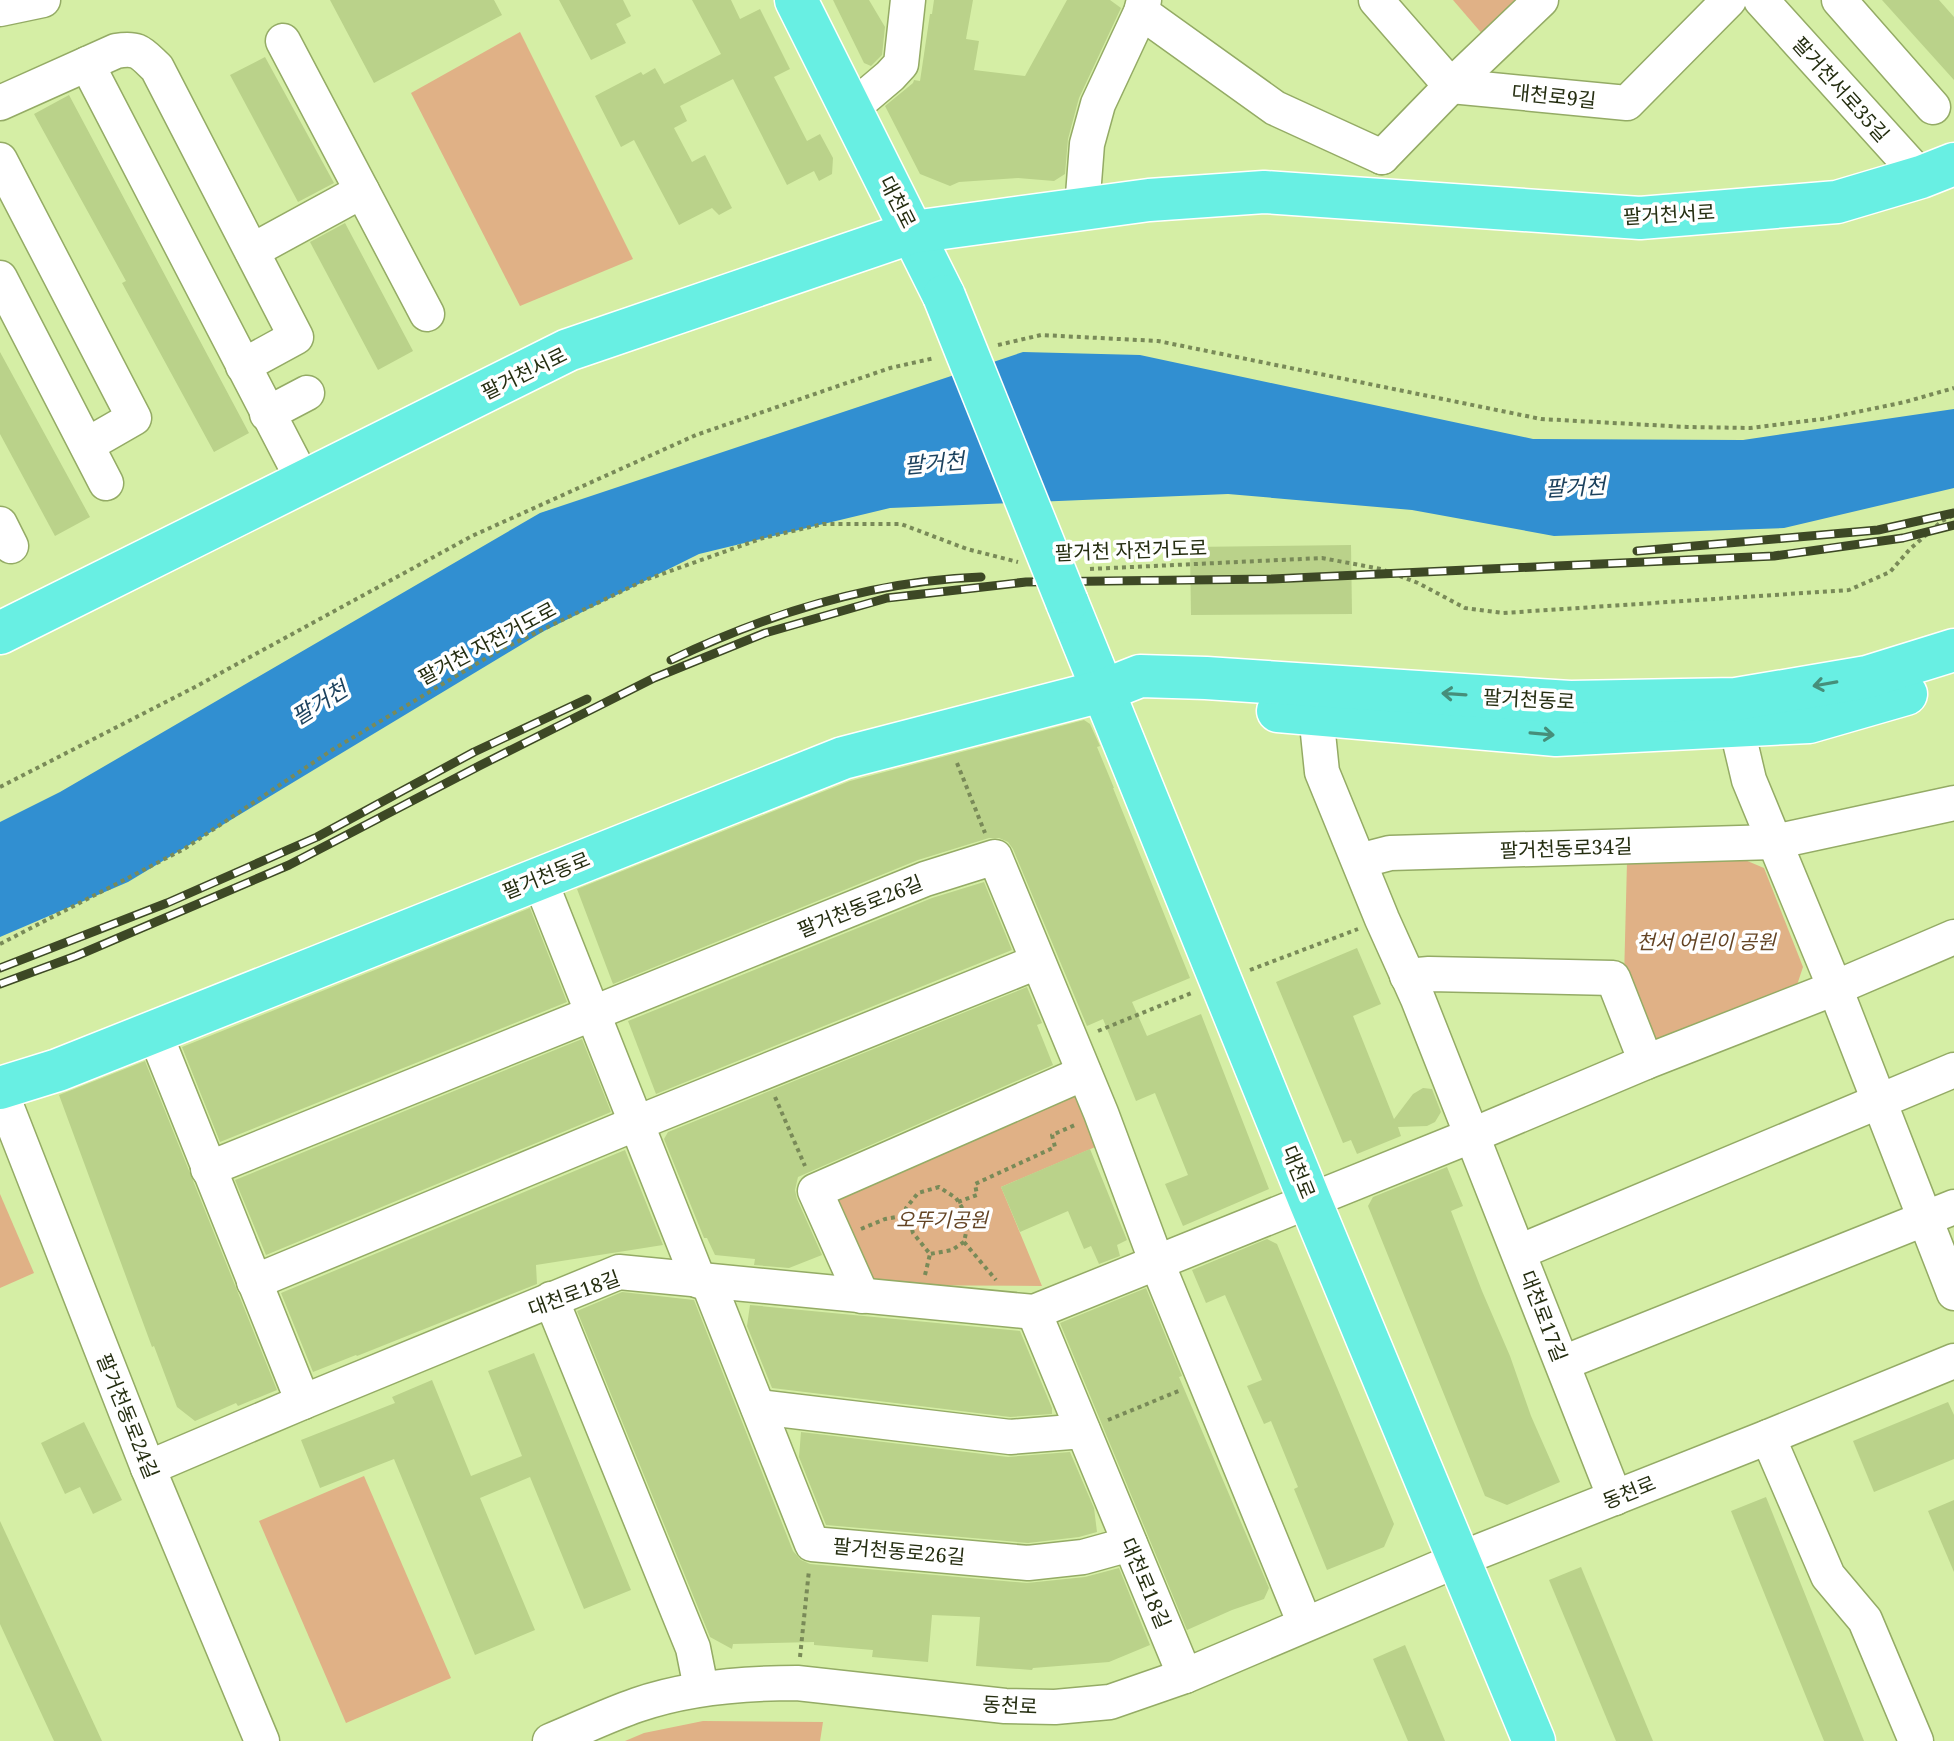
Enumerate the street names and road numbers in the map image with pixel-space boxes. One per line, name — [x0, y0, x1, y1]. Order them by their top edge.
street label: 팔거천서로35길 — [1787, 31, 1895, 147]
street label: 대천로9길 — [1510, 78, 1598, 114]
street label: 대천로 — [873, 171, 923, 233]
street label: 팔거천서로 — [1622, 198, 1716, 230]
street label: 팔거천서로 — [477, 341, 571, 405]
street label: 팔거천 자전거도로 — [1054, 534, 1208, 566]
street label: 팔거천 자전거도로 — [413, 595, 561, 691]
street label: 팔거천동로 — [1482, 683, 1576, 715]
street label: 팔거천동로34길 — [1499, 832, 1633, 864]
street label: 팔거천동로 — [498, 845, 594, 905]
street label: 팔거천동로26길 — [793, 869, 927, 943]
street label: 대천로 — [1276, 1141, 1322, 1203]
street label: 대천로18길 — [524, 1264, 624, 1322]
street label: 대천로17길 — [1514, 1266, 1574, 1366]
street label: 팔거천동로24길 — [91, 1349, 165, 1483]
street label: 동천로 — [1598, 1469, 1660, 1515]
street label: 팔거천동로26길 — [832, 1532, 966, 1570]
street label: 대천로18길 — [1115, 1534, 1177, 1632]
street label: 동천로 — [982, 1690, 1038, 1720]

